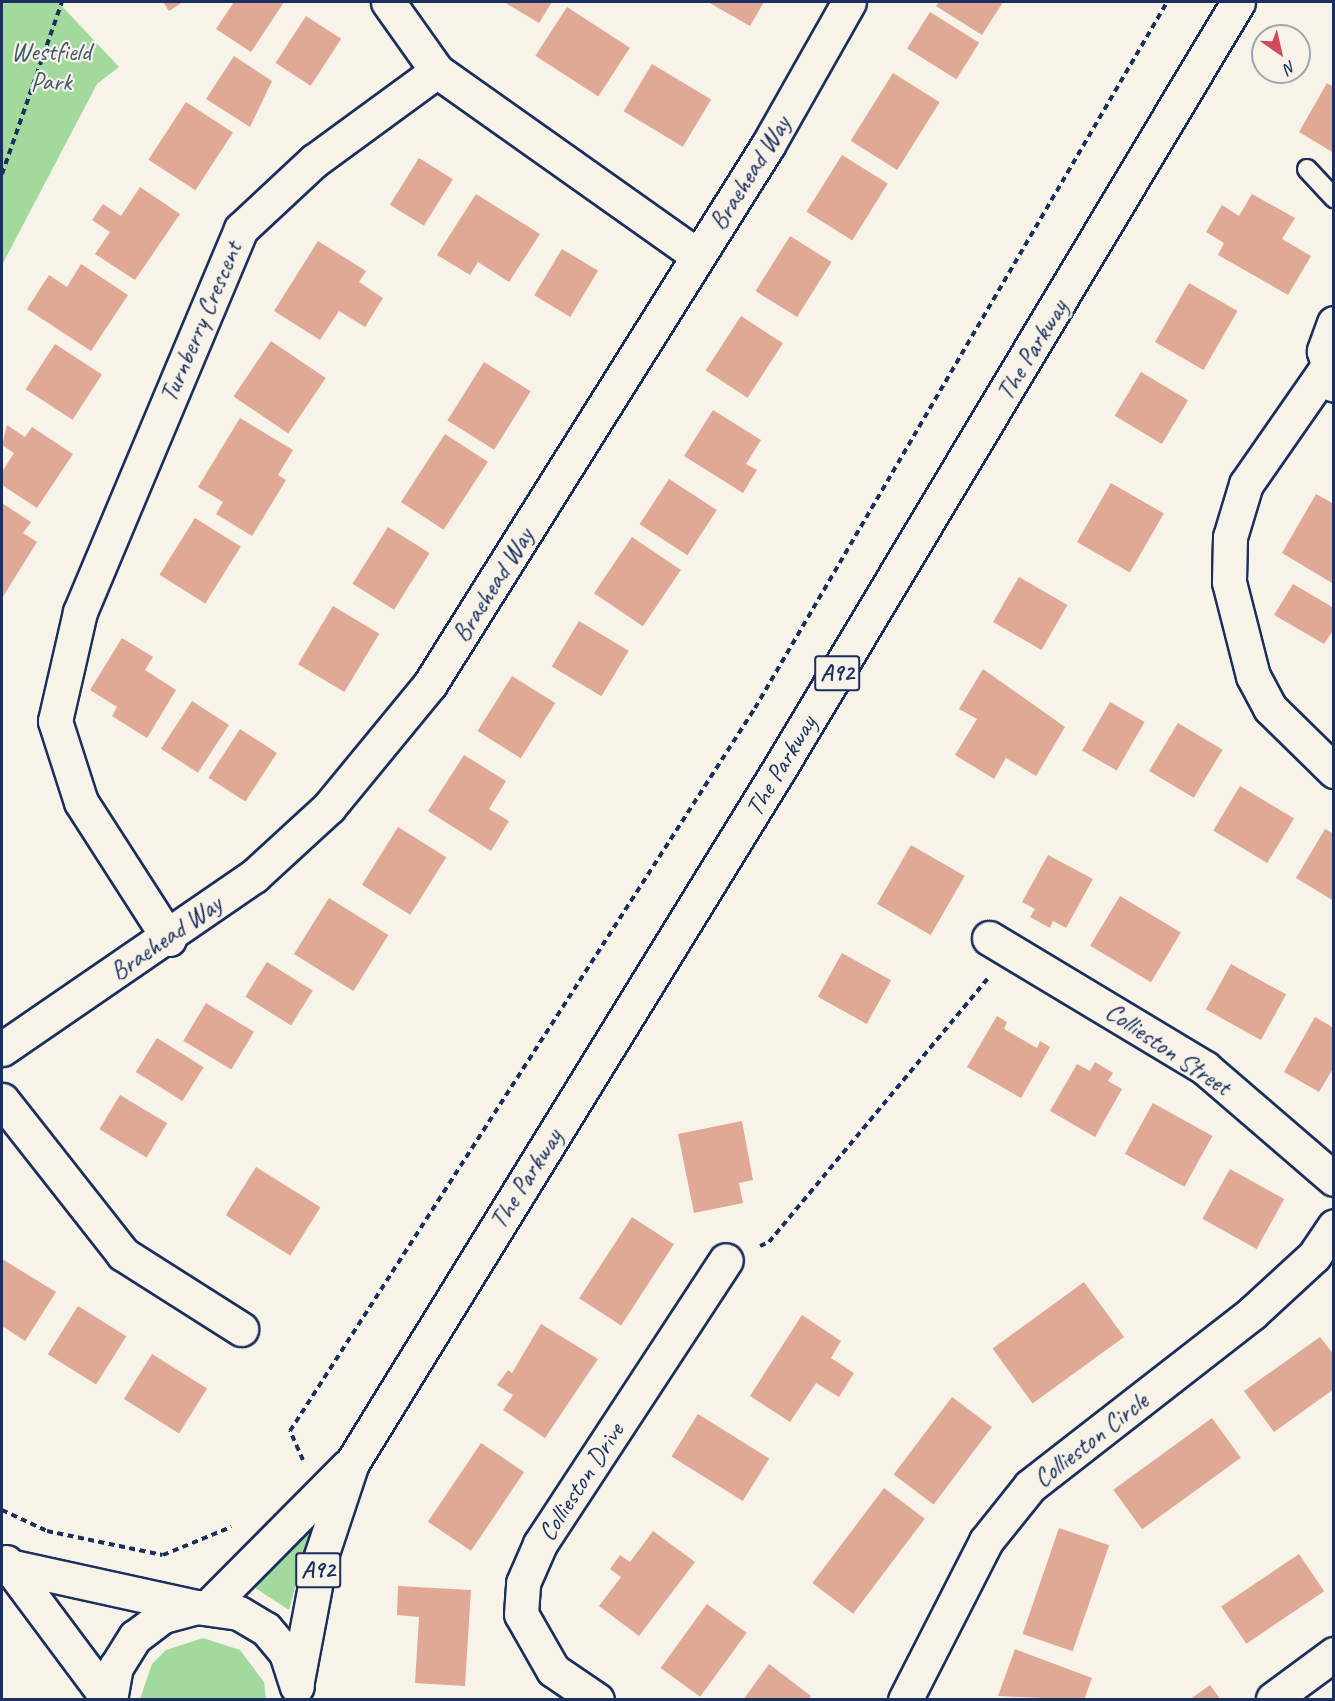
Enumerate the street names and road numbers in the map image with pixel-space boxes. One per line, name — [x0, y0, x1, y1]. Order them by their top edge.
street label: Braehead Way — [703, 110, 797, 236]
street label: Turnberry Crescent — [153, 237, 249, 407]
street label: The Parkway — [989, 293, 1075, 407]
street label: Braehead Way — [446, 522, 540, 648]
road number: A92 — [813, 652, 861, 694]
street label: The Parkway — [738, 709, 824, 823]
street label: Braehead Way — [104, 888, 228, 988]
street label: Collieston Street — [1099, 996, 1237, 1102]
street label: The Parkway — [483, 1123, 569, 1235]
street label: Collieston Circle — [1028, 1386, 1154, 1494]
street label: Collieston Drive — [531, 1417, 631, 1547]
road number: A92 — [294, 1549, 342, 1591]

